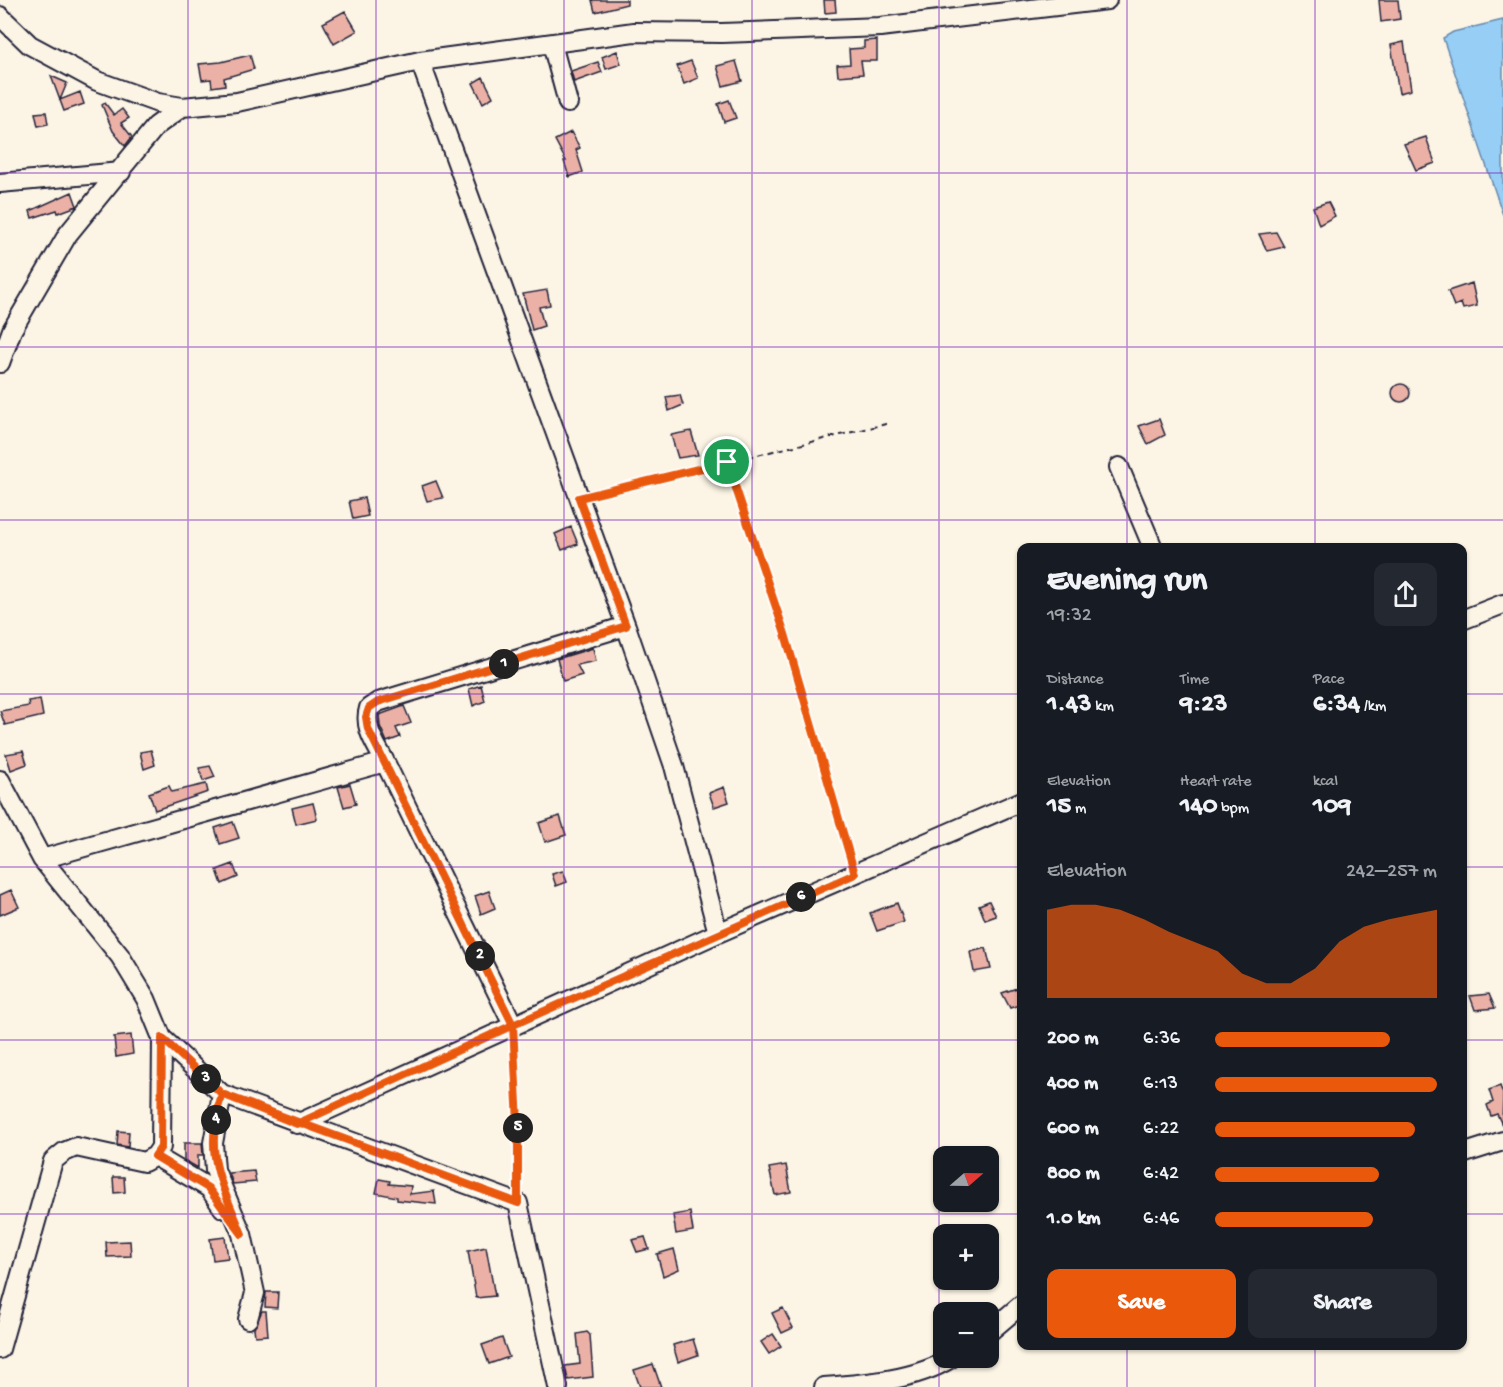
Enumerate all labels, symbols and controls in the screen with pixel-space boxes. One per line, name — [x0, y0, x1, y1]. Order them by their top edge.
pin — [701, 436, 752, 487]
icon: arrive — [710, 445, 743, 478]
text: Evening run — [1047, 563, 1207, 601]
button: share — [1374, 563, 1437, 626]
text: 19:32 — [1047, 605, 1092, 628]
pin: 1 — [489, 649, 519, 679]
text: 1 — [501, 654, 507, 673]
text: Distance — [1047, 671, 1104, 690]
text: Time — [1180, 671, 1209, 690]
text: Pace — [1313, 671, 1344, 690]
text: 1.43 — [1047, 690, 1091, 721]
text: 9:23 — [1180, 690, 1227, 721]
text: 6:34 — [1313, 690, 1360, 721]
text: km — [1091, 698, 1114, 717]
text: /km — [1360, 698, 1386, 717]
text: Elevation — [1047, 773, 1111, 792]
text: Heart rate — [1180, 773, 1252, 792]
text: kcal — [1313, 773, 1338, 792]
text: 15 — [1047, 792, 1071, 823]
text: 140 — [1180, 792, 1218, 823]
text: 109 — [1313, 792, 1351, 823]
text: m — [1071, 800, 1086, 819]
text: bpm — [1218, 800, 1249, 819]
text: Elevation — [1047, 861, 1127, 884]
text: 242–257 m — [1346, 861, 1437, 884]
pin: 6 — [786, 882, 816, 912]
text: 6 — [797, 887, 805, 906]
pin: 2 — [465, 941, 495, 971]
text: 2 — [476, 946, 484, 965]
text: 200 m — [1047, 1028, 1098, 1051]
text: 6:36 — [1143, 1028, 1180, 1051]
pin: 3 — [191, 1064, 221, 1094]
text: 3 — [202, 1069, 210, 1088]
text: 400 m — [1047, 1073, 1098, 1096]
text: 6:13 — [1143, 1073, 1178, 1096]
pin: 4 — [201, 1105, 231, 1135]
text: 4 — [212, 1110, 220, 1129]
pin: 5 — [503, 1113, 533, 1143]
text: 5 — [514, 1118, 522, 1137]
text: 600 m — [1047, 1118, 1099, 1141]
text: 6:22 — [1143, 1118, 1179, 1141]
north arrow — [933, 1146, 999, 1212]
map controls — [933, 1146, 999, 1368]
text: 800 m — [1047, 1163, 1100, 1186]
text: 6:42 — [1143, 1163, 1179, 1186]
text: 1.0 km — [1047, 1208, 1101, 1231]
text: 6:46 — [1143, 1208, 1179, 1231]
button: + — [933, 1224, 999, 1290]
button: Save — [1047, 1269, 1236, 1338]
button: Share — [1248, 1269, 1437, 1338]
button: − — [933, 1302, 999, 1368]

